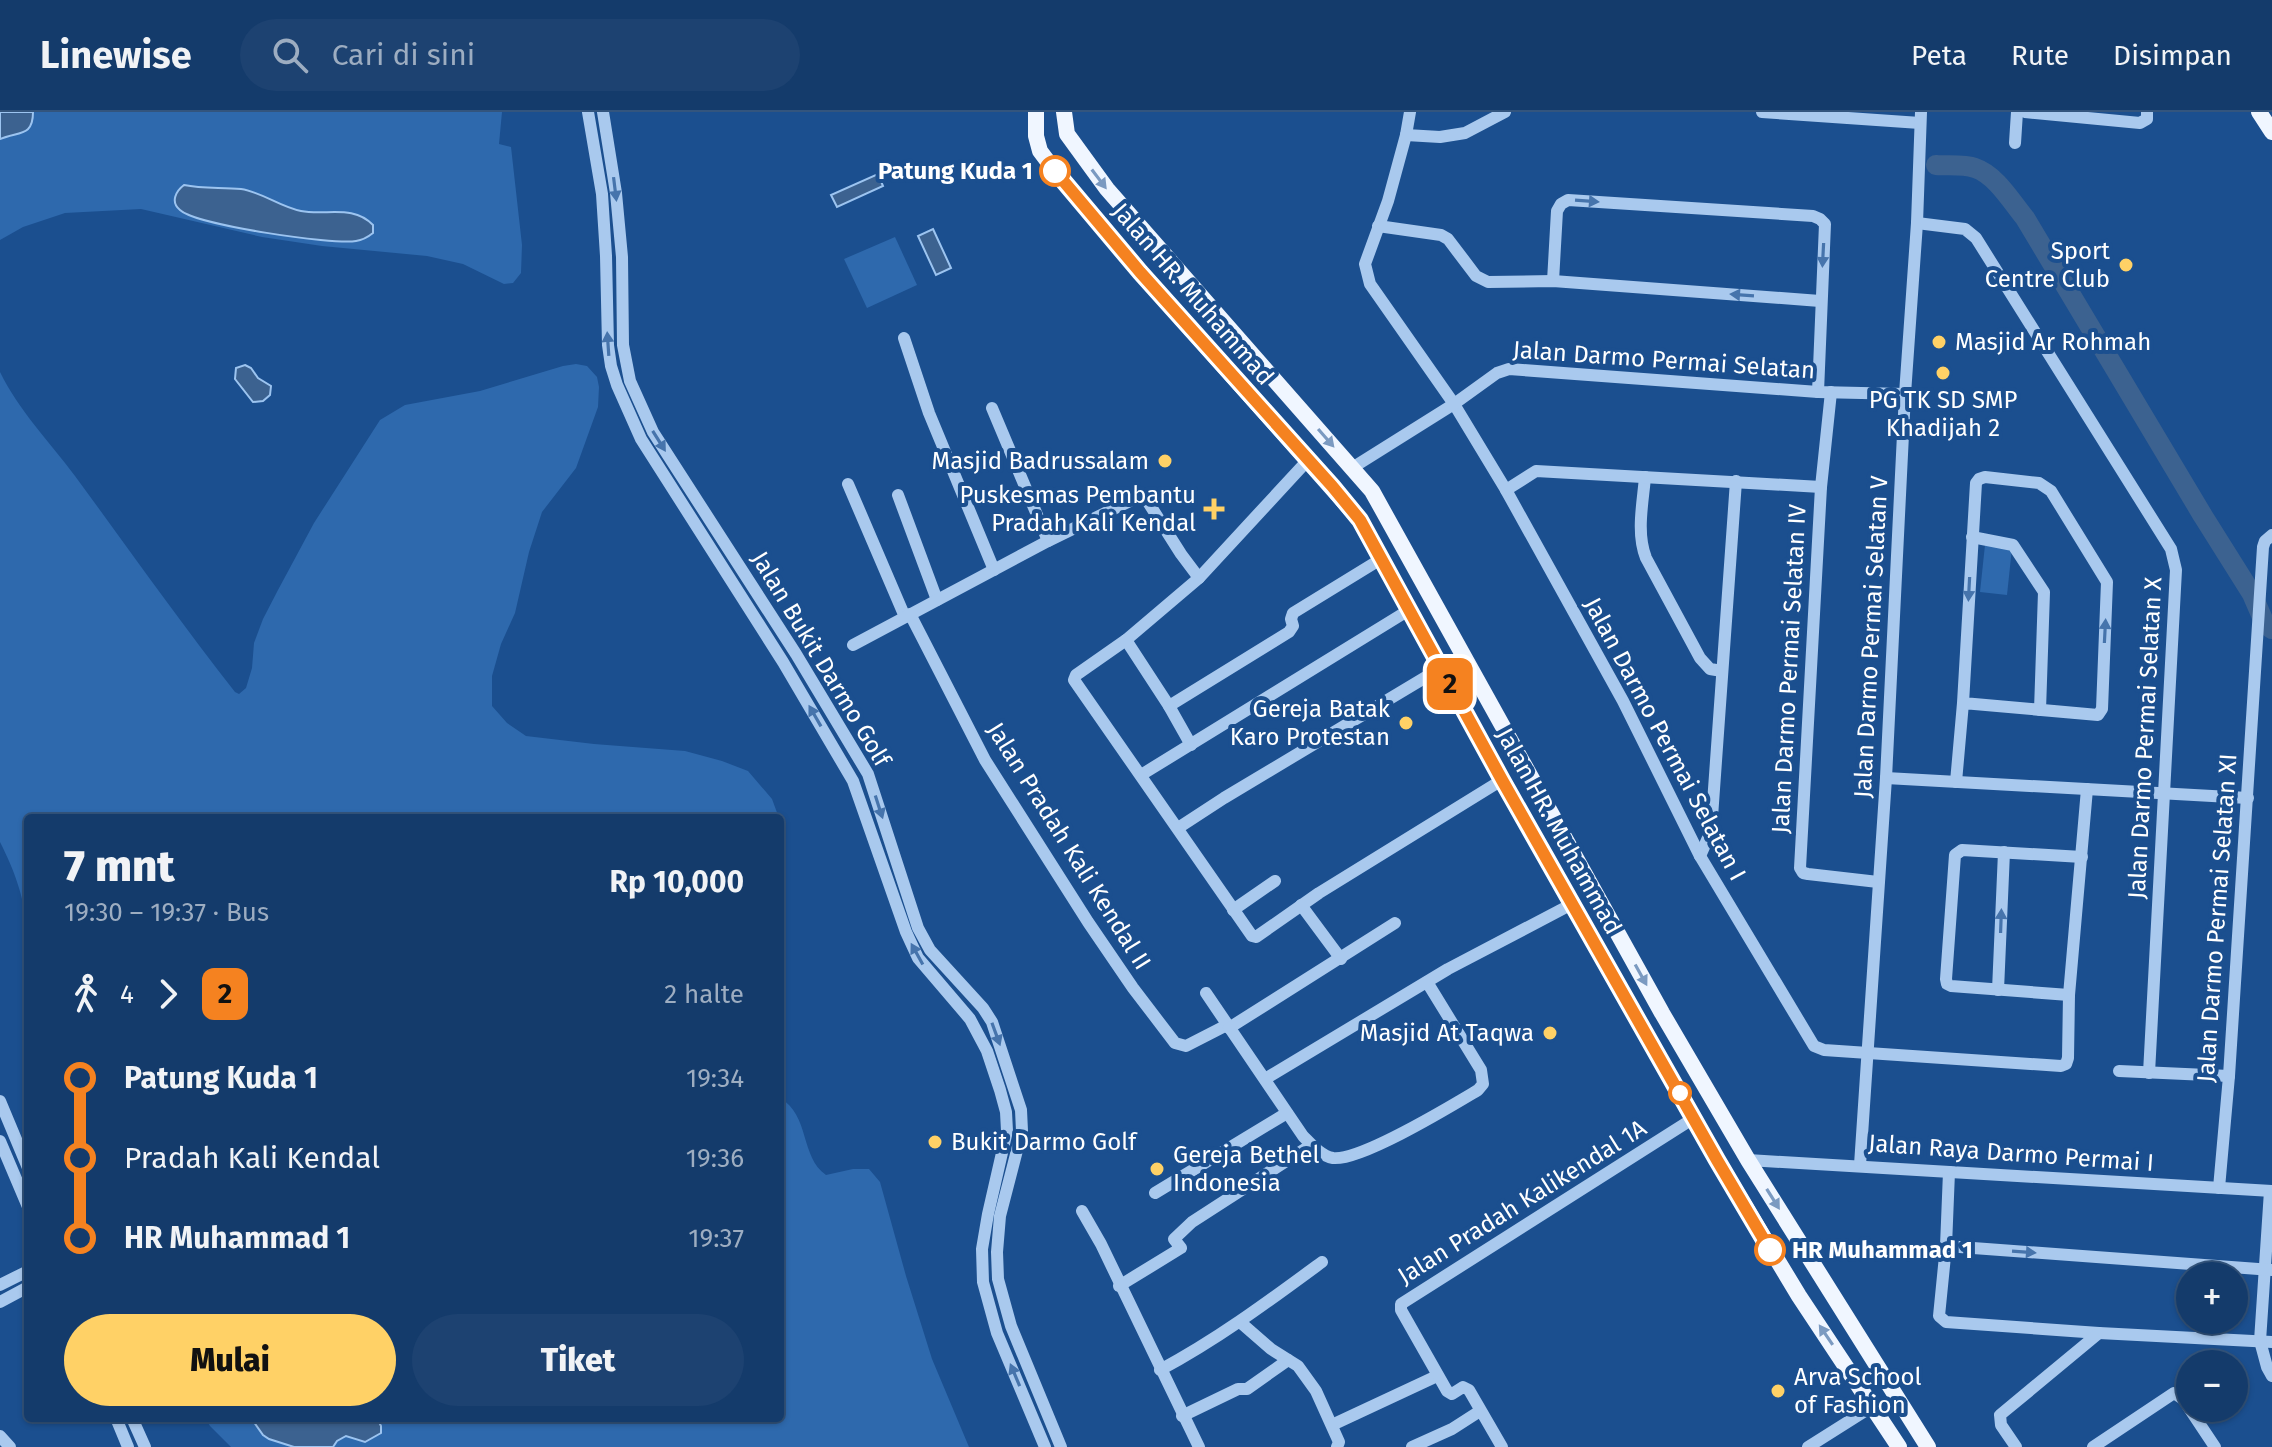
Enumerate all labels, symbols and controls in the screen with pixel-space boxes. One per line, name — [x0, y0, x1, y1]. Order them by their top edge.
search box — [240, 19, 800, 91]
text: Linewise — [40, 32, 192, 78]
icon: search — [268, 33, 312, 77]
text: Cari di sini — [332, 37, 475, 73]
text: Peta — [1911, 39, 1967, 72]
text: Rute — [2011, 39, 2069, 72]
text: Disimpan — [2113, 39, 2232, 72]
marker: Patung Kuda 1 — [1040, 156, 1070, 186]
place label: Patung Kuda 1 — [878, 157, 1033, 185]
one-way arrow — [1091, 169, 1107, 189]
one-way arrow — [609, 177, 622, 202]
one-way arrow — [1575, 195, 1600, 208]
street label: Jalan HR. Muhammad — [1106, 197, 1280, 391]
place label: Sport Centre Club — [1985, 237, 2110, 293]
one-way arrow — [1816, 243, 1829, 268]
marker: Sport Centre Club — [2117, 256, 2135, 274]
one-way arrow — [1730, 288, 1755, 301]
place label: Masjid Ar Rohmah — [1955, 328, 2151, 356]
one-way arrow — [601, 331, 614, 356]
marker: Masjid Ar Rohmah — [1930, 333, 1948, 351]
street label: Jalan Darmo Permai Selatan — [1512, 335, 1816, 385]
marker: PG TK SD SMP Khadijah 2 — [1934, 364, 1952, 382]
place label: PG TK SD SMP Khadijah 2 — [1869, 386, 2017, 442]
one-way arrow — [1317, 427, 1334, 447]
one-way arrow — [651, 430, 665, 452]
place label: Masjid Badrussalam — [932, 447, 1149, 475]
marker: Masjid Badrussalam — [1156, 452, 1174, 470]
street label: Jalan Darmo Permai Selatan V — [1849, 474, 1893, 799]
place label: Puskesmas Pembantu Pradah Kali Kendal — [960, 481, 1196, 537]
marker: Puskesmas Pembantu Pradah Kali Kendal — [1203, 498, 1225, 520]
street label: Jalan Darmo Permai Selatan IV — [1766, 503, 1812, 834]
street label: Jalan Bukit Darmo Golf — [746, 546, 897, 773]
street label: Jalan Darmo Permai Selatan X — [2123, 576, 2167, 900]
one-way arrow — [1962, 577, 1975, 602]
street label: Jalan Darmo Permai Selatan I — [1578, 593, 1752, 885]
one-way arrow — [2099, 618, 2112, 643]
line badge: 2 — [1424, 658, 1476, 710]
text: 2 — [1443, 667, 1457, 700]
place label: Gereja Batak Karo Protestan — [1230, 695, 1391, 751]
one-way arrow — [808, 705, 822, 727]
marker: Gereja Batak Karo Protestan — [1397, 714, 1415, 732]
street label: Jalan Pradah Kali Kendal II — [981, 717, 1157, 975]
street label: Jalan HR. Muhammad — [1491, 723, 1627, 939]
street label: Jalan Darmo Permai Selatan XI — [2192, 753, 2242, 1083]
one-way arrow — [873, 795, 886, 819]
text: 7 mnt — [64, 840, 175, 893]
text: Rp 10,000 — [610, 864, 744, 900]
text: 19:30 – 19:37 · Bus — [64, 897, 269, 928]
one-way arrow — [1994, 908, 2007, 933]
one-way arrow — [910, 942, 924, 965]
one-way arrow — [1633, 964, 1647, 986]
icon: walk — [64, 972, 108, 1016]
icon: forward — [146, 972, 190, 1016]
text: 2 — [218, 977, 232, 1010]
text: 4 — [120, 979, 134, 1010]
text: 2 halte — [664, 979, 744, 1010]
place label: Masjid At Taqwa — [1360, 1019, 1534, 1047]
one-way arrow — [990, 1023, 1002, 1047]
marker: Masjid At Taqwa — [1541, 1024, 1559, 1042]
text: Patung Kuda 1 — [124, 1060, 318, 1096]
text: 19:34 — [686, 1063, 744, 1094]
unlabelled marker — [1669, 1082, 1691, 1104]
street label: Jalan Pradah Kalikendal 1A — [1393, 1114, 1652, 1290]
place label: Bukit Darmo Golf — [951, 1128, 1138, 1156]
street label: Jalan Raya Darmo Permai I — [1867, 1129, 2155, 1177]
marker: Bukit Darmo Golf — [926, 1133, 944, 1151]
text: Pradah Kali Kendal — [124, 1140, 380, 1176]
place label: Gereja Bethel Indonesia — [1173, 1141, 1320, 1197]
text: 19:36 — [686, 1143, 744, 1174]
marker: Gereja Bethel Indonesia — [1148, 1160, 1166, 1178]
one-way arrow — [1765, 1188, 1779, 1210]
text: HR Muhammad 1 — [124, 1220, 350, 1256]
text: 19:37 — [688, 1223, 744, 1254]
marker: HR Muhammad 1 — [1755, 1235, 1785, 1265]
place label: HR Muhammad 1 — [1792, 1236, 1973, 1264]
one-way arrow — [2011, 1246, 2036, 1259]
map controls — [2176, 1262, 2248, 1422]
button: + — [2176, 1262, 2248, 1334]
button: Mulai — [64, 1314, 396, 1406]
button: Tiket — [412, 1314, 744, 1406]
one-way arrow — [1819, 1324, 1833, 1346]
button: − — [2176, 1350, 2248, 1422]
one-way arrow — [1009, 1363, 1022, 1387]
place label: Arva School of Fashion — [1794, 1363, 1922, 1419]
marker: Arva School of Fashion — [1769, 1382, 1787, 1400]

